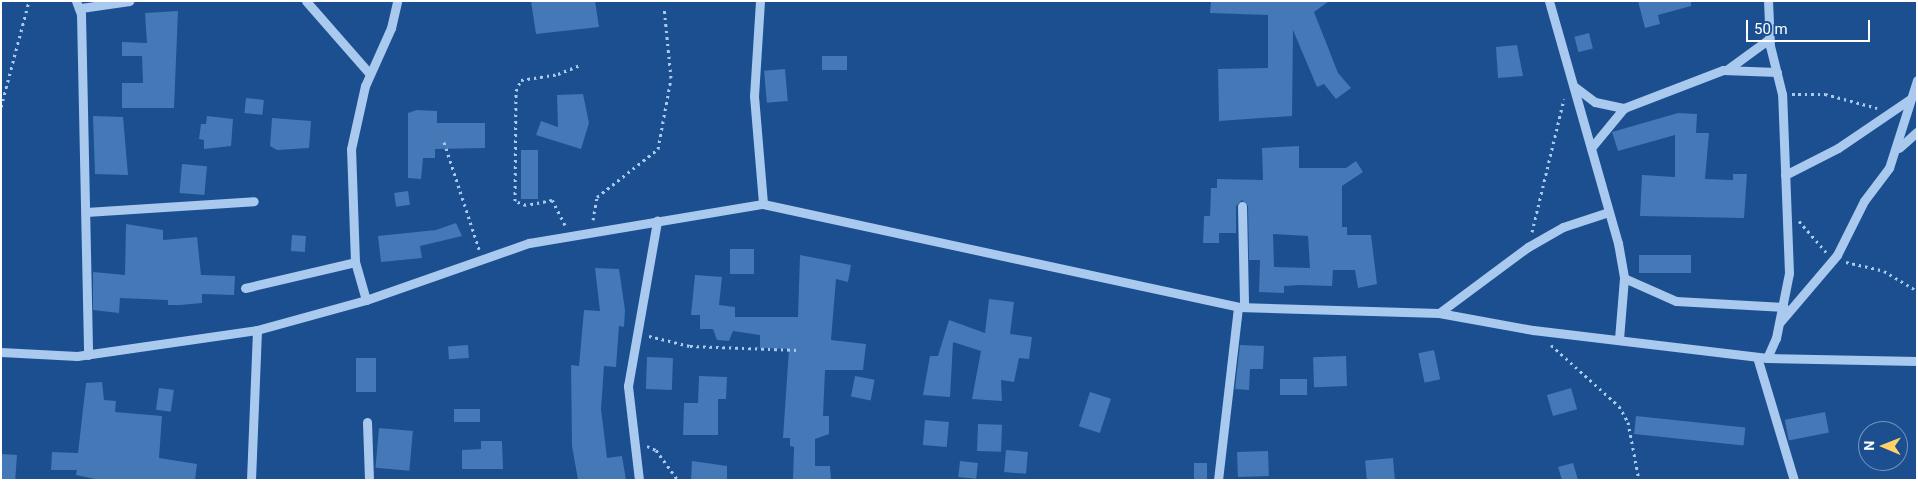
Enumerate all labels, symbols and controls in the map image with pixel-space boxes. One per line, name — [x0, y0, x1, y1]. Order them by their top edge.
scale bar — [1748, 10, 1872, 42]
text: 50 m — [1754, 20, 1788, 38]
north arrow — [1858, 421, 1908, 471]
text: N — [1861, 441, 1877, 451]

